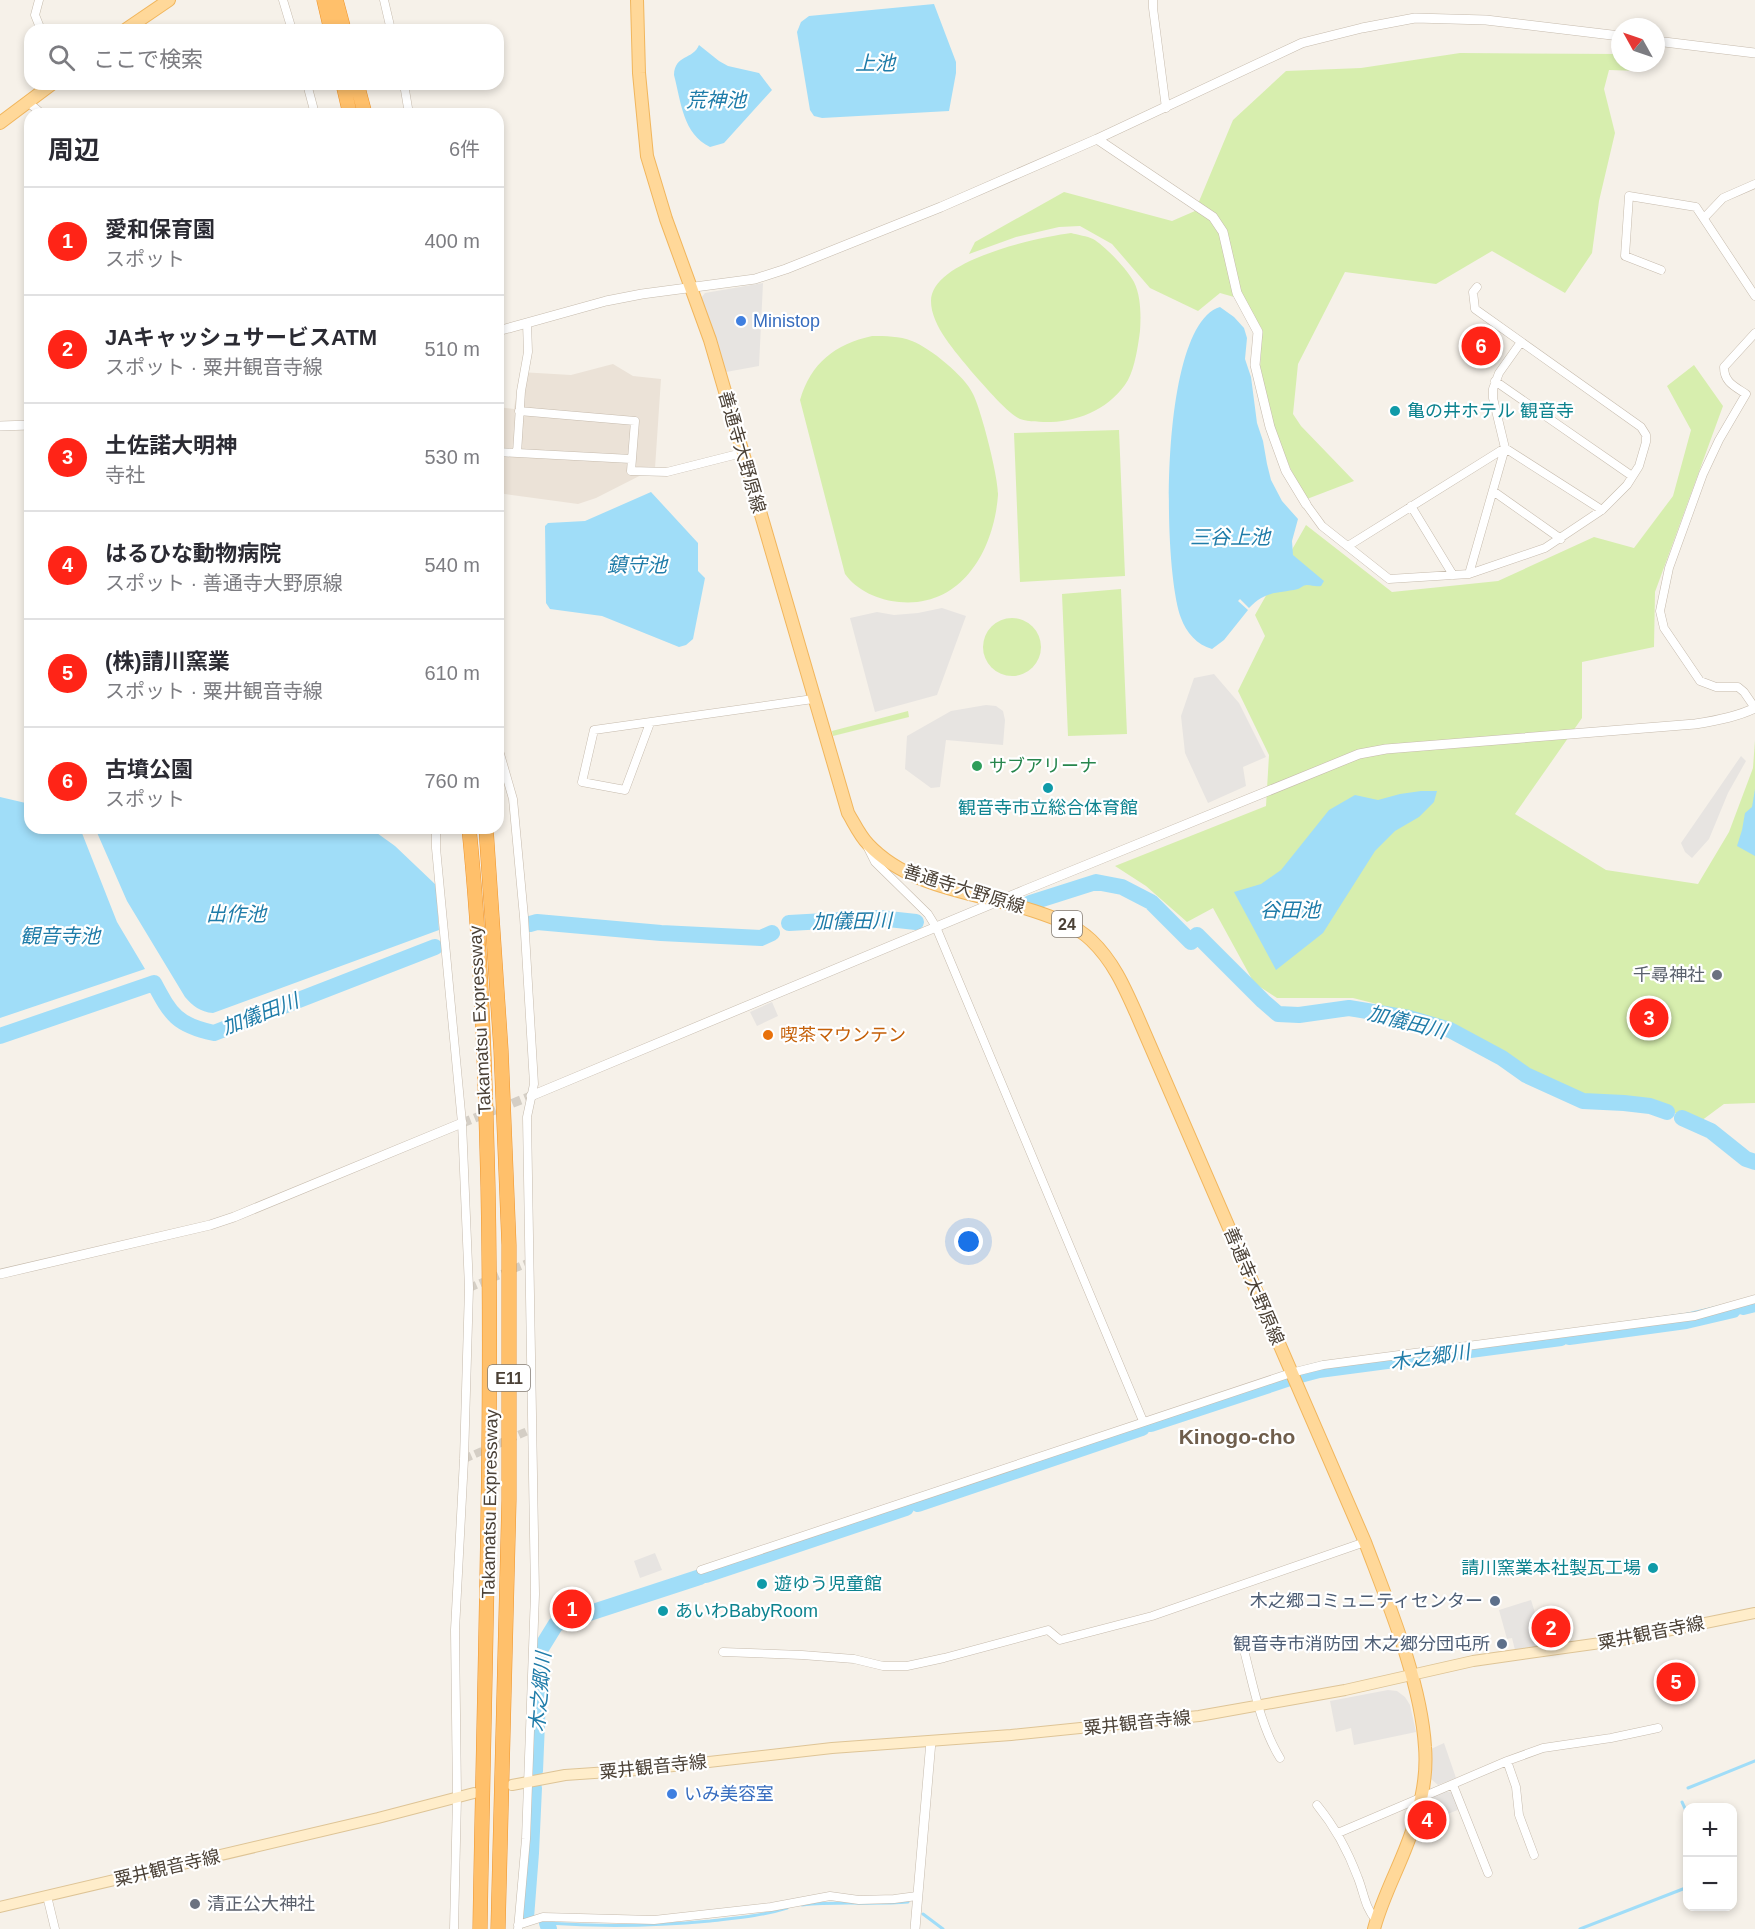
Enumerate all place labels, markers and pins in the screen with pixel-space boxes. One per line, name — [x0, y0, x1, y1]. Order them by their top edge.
place label: Ministop — [753, 311, 820, 331]
marker: Ministop — [734, 314, 748, 328]
pin: 6 — [1462, 324, 1500, 368]
place label: 亀の井ホテル 観音寺 — [1407, 401, 1574, 421]
marker: 亀の井ホテル 観音寺 — [1388, 404, 1402, 418]
place label: サブアリーナ — [989, 756, 1097, 776]
marker: サブアリーナ — [970, 759, 984, 773]
marker: 観音寺市立総合体育館 — [1041, 781, 1055, 795]
place label: 観音寺市立総合体育館 — [958, 798, 1138, 818]
place label: 千尋神社 — [1633, 965, 1705, 985]
marker: 千尋神社 — [1710, 968, 1724, 982]
pin: 3 — [1630, 996, 1668, 1040]
place label: 喫茶マウンテン — [780, 1025, 906, 1045]
marker: 喫茶マウンテン — [761, 1028, 775, 1042]
place label: 請川窯業本社製瓦工場 — [1461, 1558, 1641, 1578]
marker: 請川窯業本社製瓦工場 — [1646, 1561, 1660, 1575]
place label: 遊ゆう児童館 — [774, 1574, 882, 1594]
marker: 遊ゆう児童館 — [755, 1577, 769, 1591]
pin: 1 — [552, 1586, 592, 1632]
place label: 木之郷コミュニティセンター — [1250, 1591, 1483, 1611]
marker: 木之郷コミュニティセンター — [1488, 1594, 1502, 1608]
place label: あいわBabyRoom — [675, 1601, 818, 1621]
marker: あいわBabyRoom — [656, 1604, 670, 1618]
pin: 2 — [1532, 1606, 1570, 1650]
place label: 観音寺市消防団 木之郷分団屯所 — [1233, 1634, 1490, 1654]
marker: 観音寺市消防団 木之郷分団屯所 — [1495, 1637, 1509, 1651]
pin: 5 — [1656, 1660, 1696, 1704]
place label: いみ美容室 — [684, 1784, 774, 1804]
marker: いみ美容室 — [665, 1787, 679, 1801]
pin: 4 — [1408, 1798, 1446, 1842]
place label: 清正公大神社 — [207, 1894, 315, 1914]
marker: 清正公大神社 — [188, 1897, 202, 1911]

